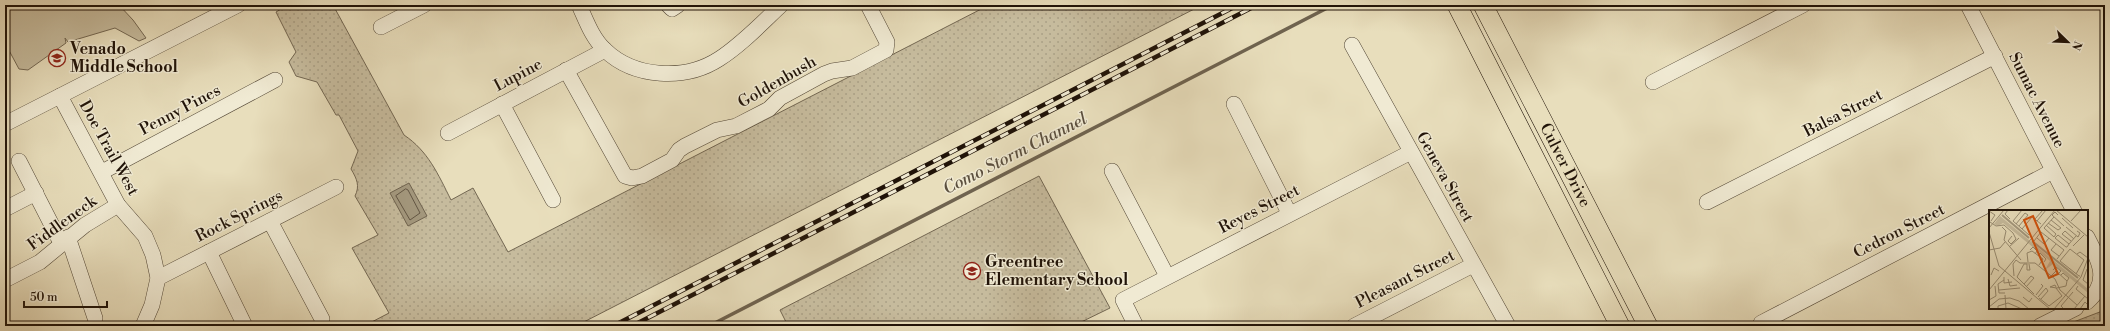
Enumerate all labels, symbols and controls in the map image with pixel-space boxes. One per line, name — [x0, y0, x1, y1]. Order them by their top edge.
north arrow — [2048, 22, 2088, 62]
place label: Venado Middle School — [69, 39, 179, 77]
text: N — [2068, 39, 2084, 53]
school or university icon: Venado Middle School — [47, 48, 67, 68]
street label: Sumac Avenue — [2004, 49, 2070, 151]
street label: Goldenbush — [734, 51, 820, 112]
street label: Lupine — [490, 54, 546, 96]
street label: Penny Pines — [136, 80, 224, 140]
street label: Balsa Street — [1799, 84, 1886, 142]
street label: Doe Trail West — [75, 97, 144, 199]
water label: Como Storm Channel — [939, 108, 1091, 200]
street label: Culver Drive — [1535, 120, 1595, 210]
street label: Geneva Street — [1412, 128, 1478, 226]
street label: Reyes Street — [1215, 180, 1303, 238]
street label: Rock Springs — [192, 185, 286, 247]
street label: Fiddleneck — [23, 190, 102, 255]
street label: Cedron Street — [1850, 199, 1948, 263]
inset map — [1989, 210, 2088, 309]
street label: Pleasant Street — [1352, 245, 1458, 313]
place label: Greentree Elementary School — [985, 252, 1129, 290]
school or university icon: Greentree Elementary School — [962, 261, 982, 281]
scale bar — [24, 283, 107, 309]
text: 50 m — [30, 290, 58, 305]

